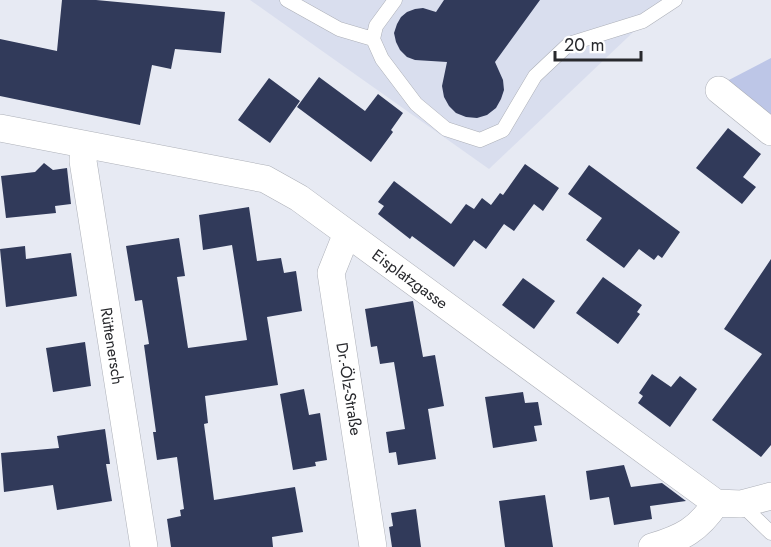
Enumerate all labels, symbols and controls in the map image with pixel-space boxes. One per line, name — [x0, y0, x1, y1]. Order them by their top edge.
scale bar — [555, 24, 640, 62]
text: 20 m — [564, 32, 604, 58]
street label: Eisplatzgasse — [367, 244, 453, 314]
street label: Rüttenersch — [95, 306, 129, 386]
street label: Dr.-Ölz-Straße — [330, 341, 368, 437]

